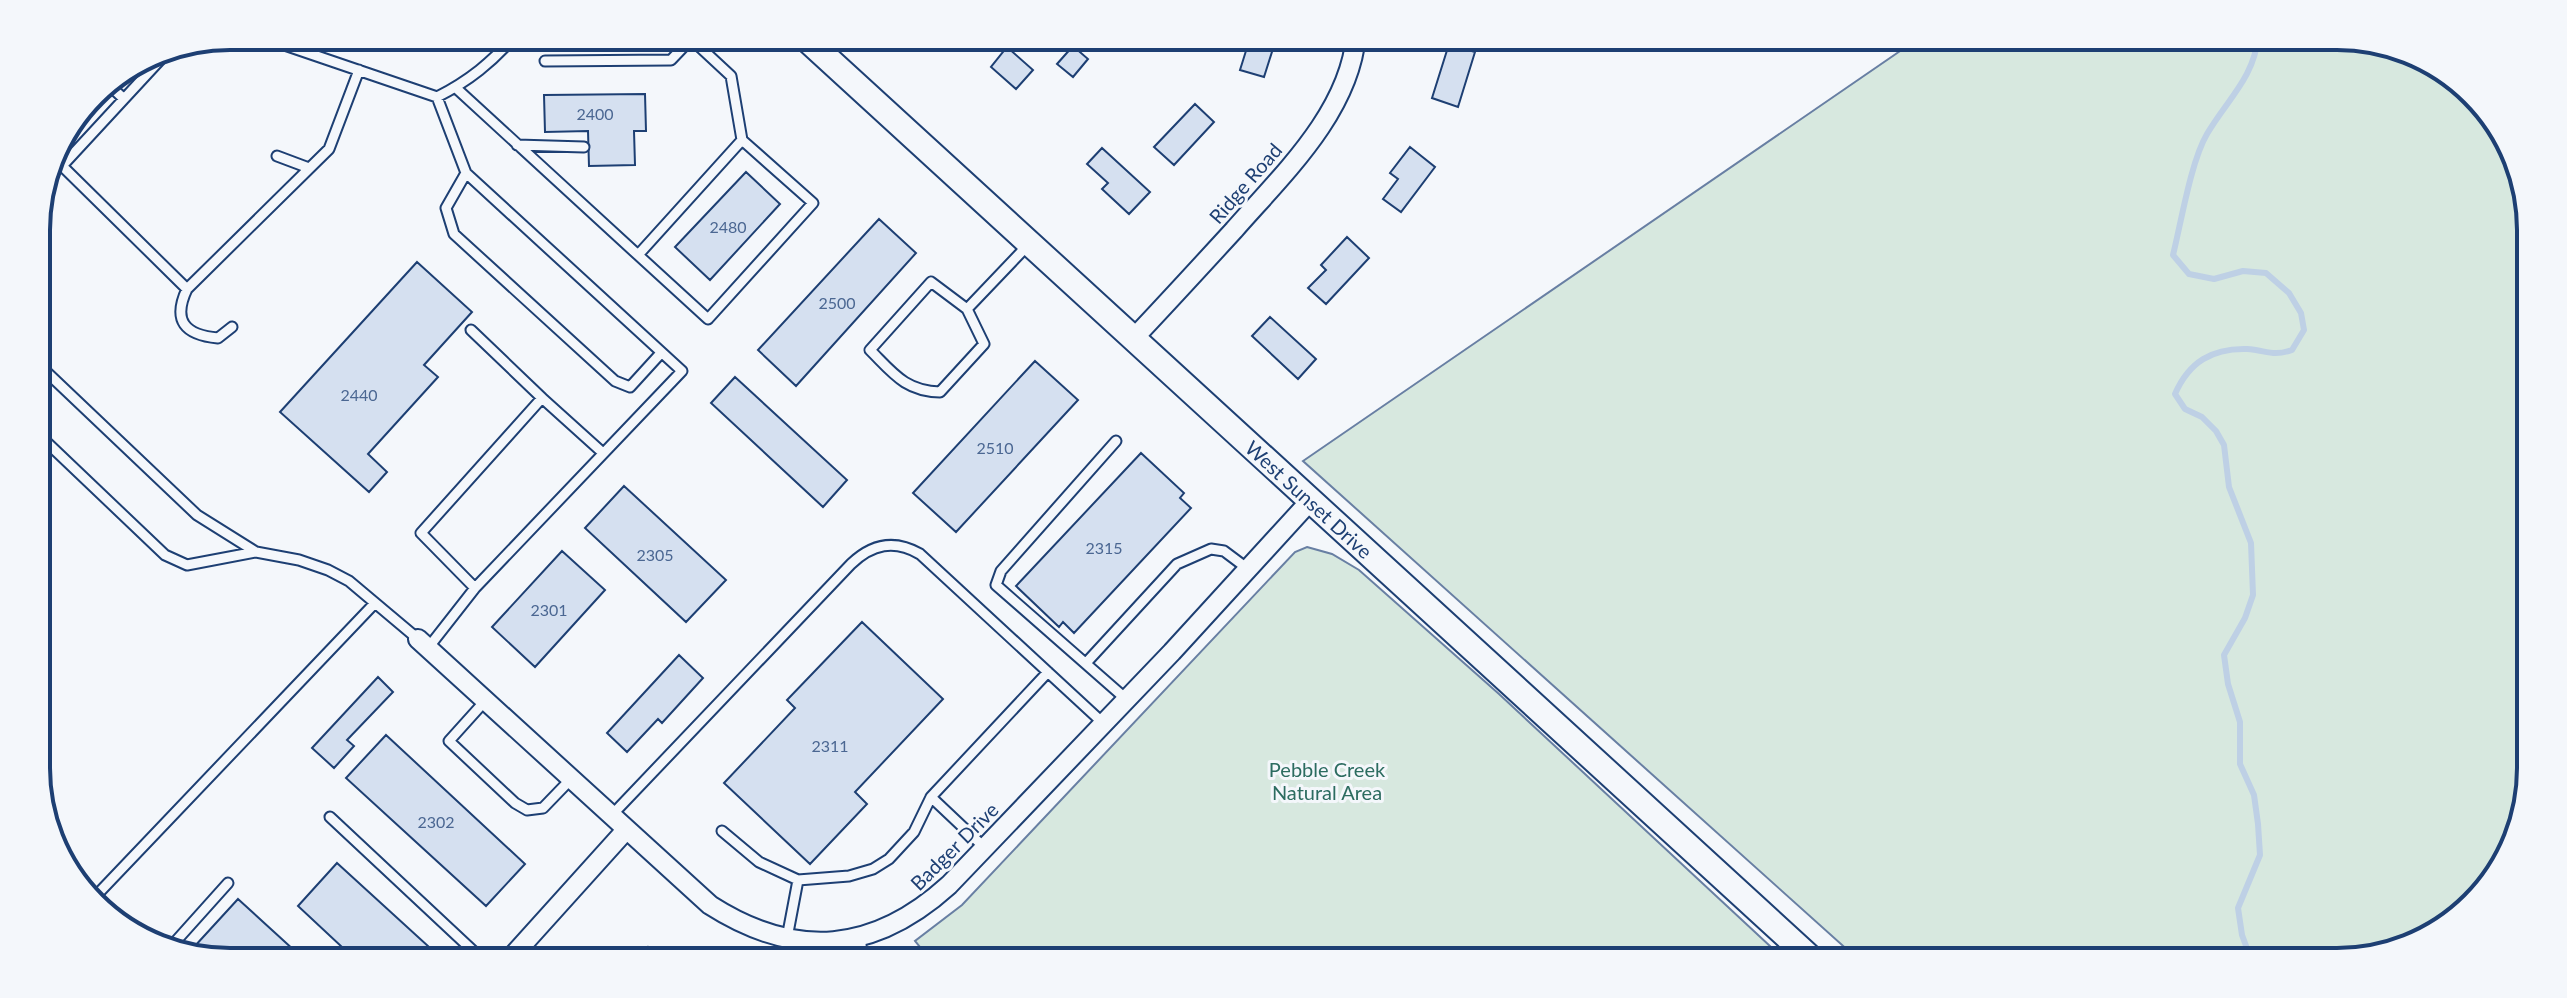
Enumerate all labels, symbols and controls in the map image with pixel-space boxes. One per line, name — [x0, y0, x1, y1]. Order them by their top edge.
house number: 2400 — [576, 104, 614, 123]
street label: Ridge Road — [1204, 138, 1286, 228]
house number: 2480 — [709, 217, 747, 236]
house number: 2500 — [818, 293, 856, 312]
house number: 2440 — [340, 385, 378, 404]
street label: West Sunset Drive — [1241, 435, 1377, 563]
house number: 2510 — [976, 438, 1014, 457]
house number: 2315 — [1085, 538, 1123, 557]
house number: 2305 — [636, 545, 674, 564]
house number: 2301 — [530, 600, 568, 619]
house number: 2311 — [811, 736, 849, 755]
park label: Pebble Creek Natural Area — [1269, 757, 1386, 804]
street label: Badger Drive — [905, 797, 1003, 895]
house number: 2302 — [417, 812, 455, 831]

